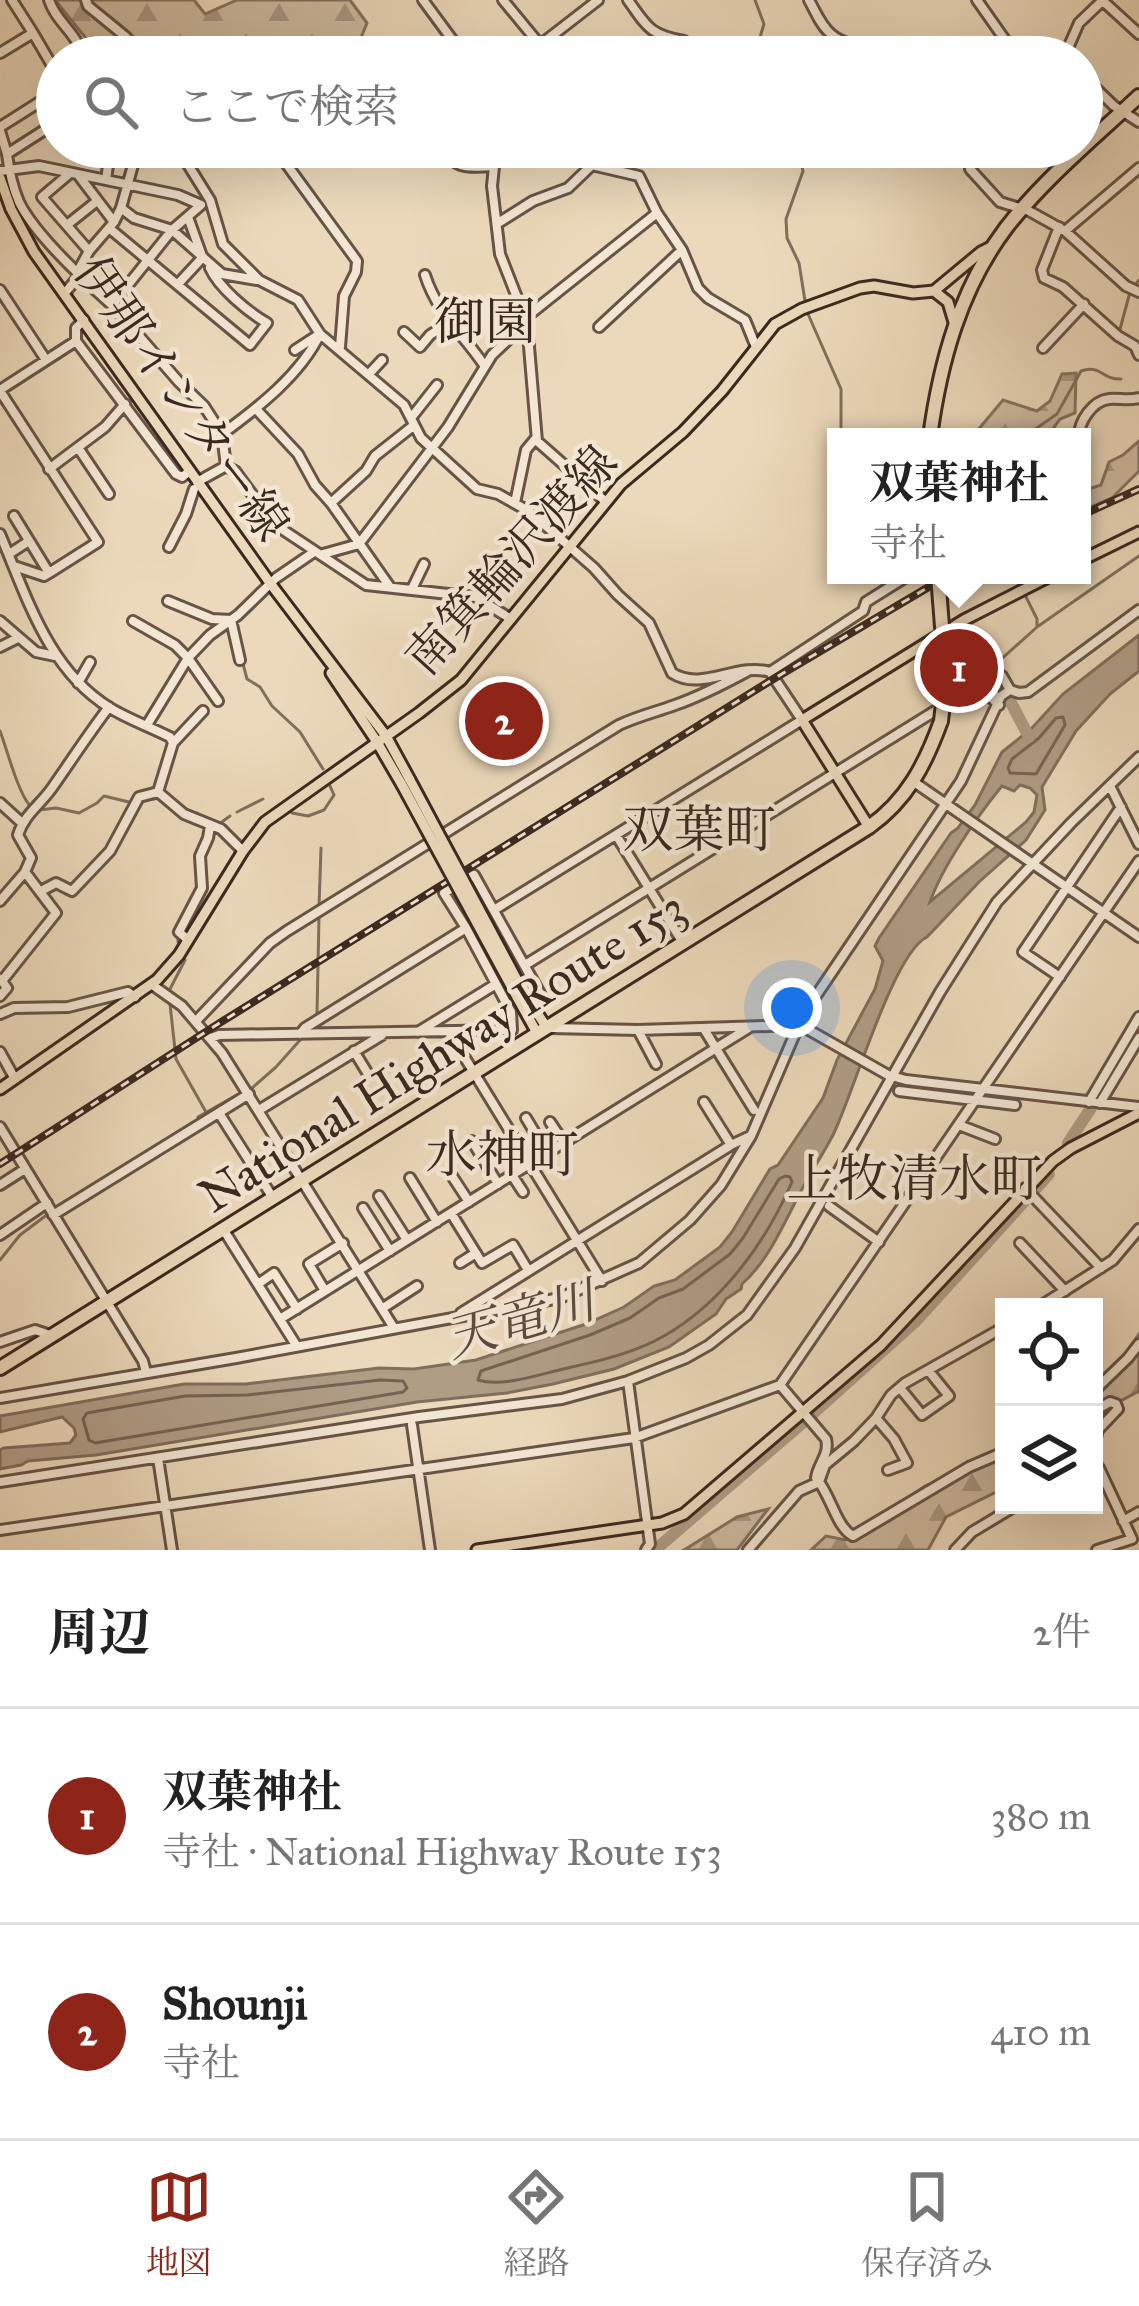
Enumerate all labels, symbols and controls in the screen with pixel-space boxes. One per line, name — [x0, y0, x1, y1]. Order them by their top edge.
search box — [36, 36, 1103, 168]
icon: search — [78, 69, 144, 135]
text: ここで検索 — [174, 79, 399, 134]
street label: 伊那インター線 — [62, 244, 302, 552]
district label: 御園 — [434, 291, 536, 353]
popup — [827, 428, 1091, 584]
street label: 南箕輪沢渡線 — [393, 433, 629, 687]
text: 双葉神社 — [869, 455, 1049, 510]
text: 寺社 — [869, 519, 947, 567]
pin: 1 — [920, 623, 998, 713]
pin: 2 — [465, 676, 543, 766]
district label: 双葉町 — [622, 799, 776, 861]
street label: National Highway Route 153 — [188, 877, 696, 1225]
your location — [762, 978, 822, 1038]
district label: 水神町 — [425, 1124, 579, 1186]
district label: 上牧清水町 — [786, 1148, 1042, 1210]
water label: 天竜川 — [438, 1268, 607, 1371]
map controls — [995, 1298, 1103, 1514]
button: locate — [995, 1298, 1103, 1406]
button: layers — [995, 1406, 1103, 1514]
text: 周辺 — [48, 1602, 150, 1664]
text: 2件 — [1033, 1608, 1091, 1656]
text: 双葉神社 — [162, 1764, 342, 1819]
text: 1 — [79, 1792, 95, 1840]
text: 380 m — [991, 1792, 1091, 1840]
text: 寺社 · National Highway Route 153 — [162, 1828, 722, 1876]
text: Shounji — [162, 1976, 307, 2031]
text: 2 — [77, 2008, 97, 2056]
text: 410 m — [990, 2008, 1091, 2056]
text: 寺社 — [162, 2039, 240, 2087]
tab: 地図 — [146, 2164, 212, 2283]
tab: 経路 — [503, 2164, 569, 2283]
tab: 保存済み — [861, 2164, 993, 2283]

